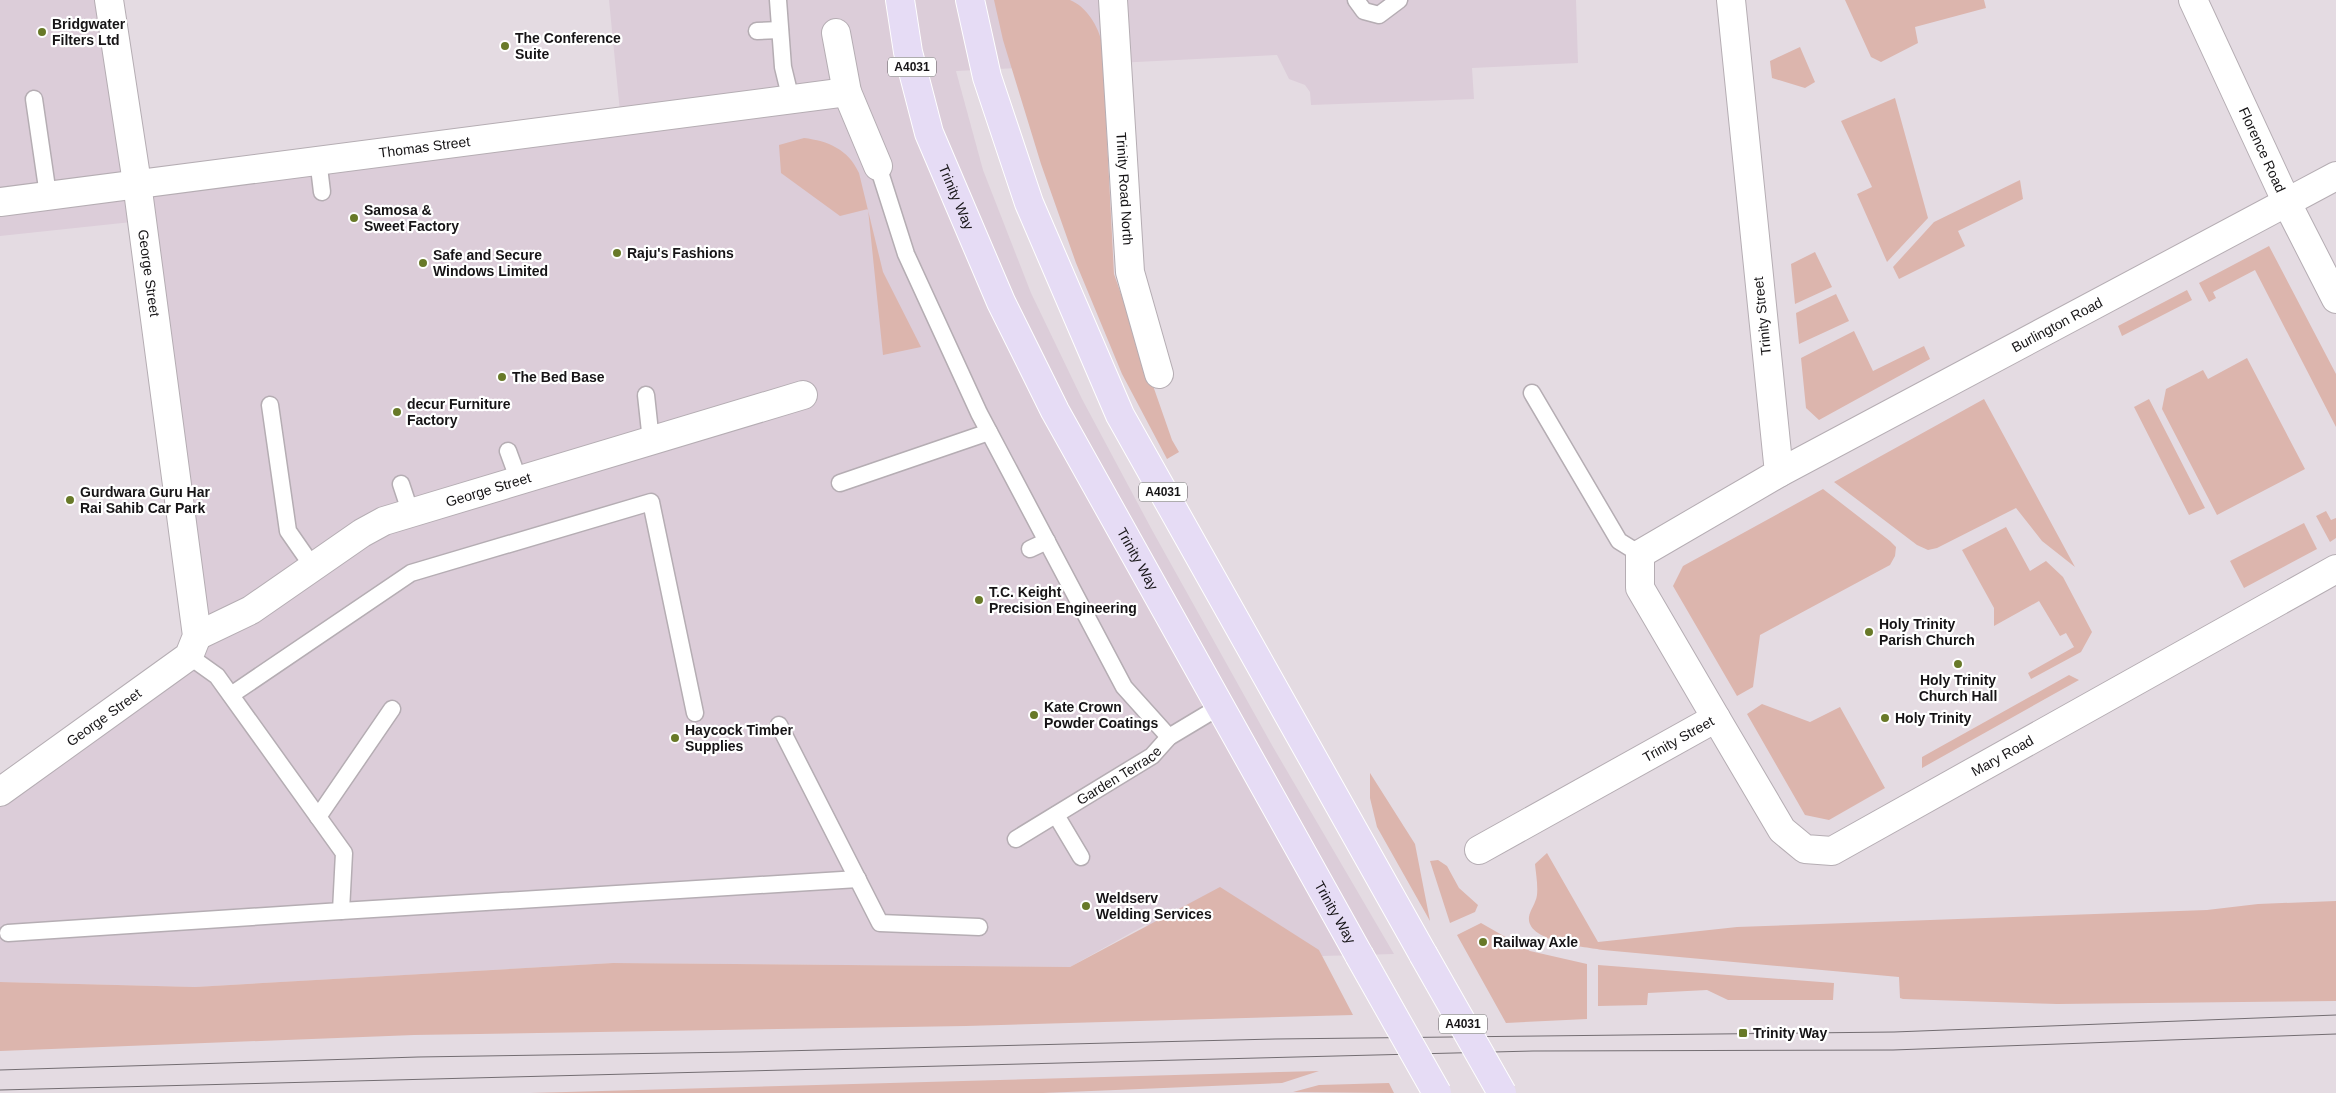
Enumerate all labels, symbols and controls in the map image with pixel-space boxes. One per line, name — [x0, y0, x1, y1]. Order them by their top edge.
place label: Bridgwater Filters Ltd — [52, 16, 126, 48]
marker: Bridgwater Filters Ltd — [36, 26, 48, 38]
place label: The Conference Suite — [515, 30, 621, 62]
marker: The Conference Suite — [499, 40, 511, 52]
road number: A4031 — [888, 58, 936, 76]
street label: Florence Road — [2236, 105, 2289, 195]
street label: Trinity Road North — [1113, 132, 1136, 246]
street label: Thomas Street — [378, 133, 471, 161]
street label: Trinity Way — [935, 162, 977, 232]
place label: Samosa & Sweet Factory — [364, 202, 459, 234]
marker: Samosa & Sweet Factory — [348, 212, 360, 224]
street label: George Street — [135, 228, 163, 318]
place label: Raju's Fashions — [627, 245, 734, 261]
place label: Safe and Secure Windows Limited — [433, 247, 548, 279]
marker: Raju's Fashions — [611, 247, 623, 259]
marker: Safe and Secure Windows Limited — [417, 257, 429, 269]
street label: Trinity Street — [1750, 276, 1774, 356]
street label: Burlington Road — [2009, 294, 2105, 356]
place label: The Bed Base — [512, 369, 605, 385]
marker: The Bed Base — [496, 371, 508, 383]
place label: decur Furniture Factory — [407, 396, 511, 428]
marker: decur Furniture Factory — [391, 406, 403, 418]
street label: George Street — [444, 469, 533, 510]
road number: A4031 — [1139, 482, 1187, 502]
place label: Gurdwara Guru Har Rai Sahib Car Park — [80, 484, 210, 516]
marker: Gurdwara Guru Har Rai Sahib Car Park — [64, 494, 76, 506]
street label: Trinity Way — [1114, 525, 1161, 593]
place label: T.C. Keight Precision Engineering — [989, 584, 1137, 616]
marker: T.C. Keight Precision Engineering — [973, 594, 985, 606]
place label: Holy Trinity Parish Church — [1879, 616, 1975, 648]
marker: Holy Trinity Parish Church — [1863, 626, 1875, 638]
marker: Holy Trinity Church Hall — [1952, 658, 1964, 670]
place label: Holy Trinity Church Hall — [1919, 672, 1997, 704]
street label: George Street — [63, 685, 144, 749]
place label: Kate Crown Powder Coatings — [1044, 699, 1159, 731]
marker: Kate Crown Powder Coatings — [1028, 709, 1040, 721]
place label: Holy Trinity — [1895, 710, 1971, 726]
marker: Holy Trinity — [1879, 712, 1891, 724]
street label: Trinity Street — [1640, 713, 1717, 765]
place label: Haycock Timber Supplies — [685, 722, 793, 754]
marker: Haycock Timber Supplies — [669, 732, 681, 744]
street label: Mary Road — [1968, 732, 2036, 779]
street label: Garden Terrace — [1074, 743, 1165, 808]
street label: Trinity Way — [1311, 878, 1359, 946]
place label: Weldserv Welding Services — [1096, 890, 1212, 922]
marker: Weldserv Welding Services — [1080, 900, 1092, 912]
place label: Railway Axle — [1493, 934, 1578, 950]
marker: Railway Axle — [1477, 936, 1489, 948]
road number: A4031 — [1439, 1014, 1487, 1034]
place label: Trinity Way — [1753, 1025, 1827, 1041]
marker: Trinity Way — [1737, 1027, 1749, 1039]

